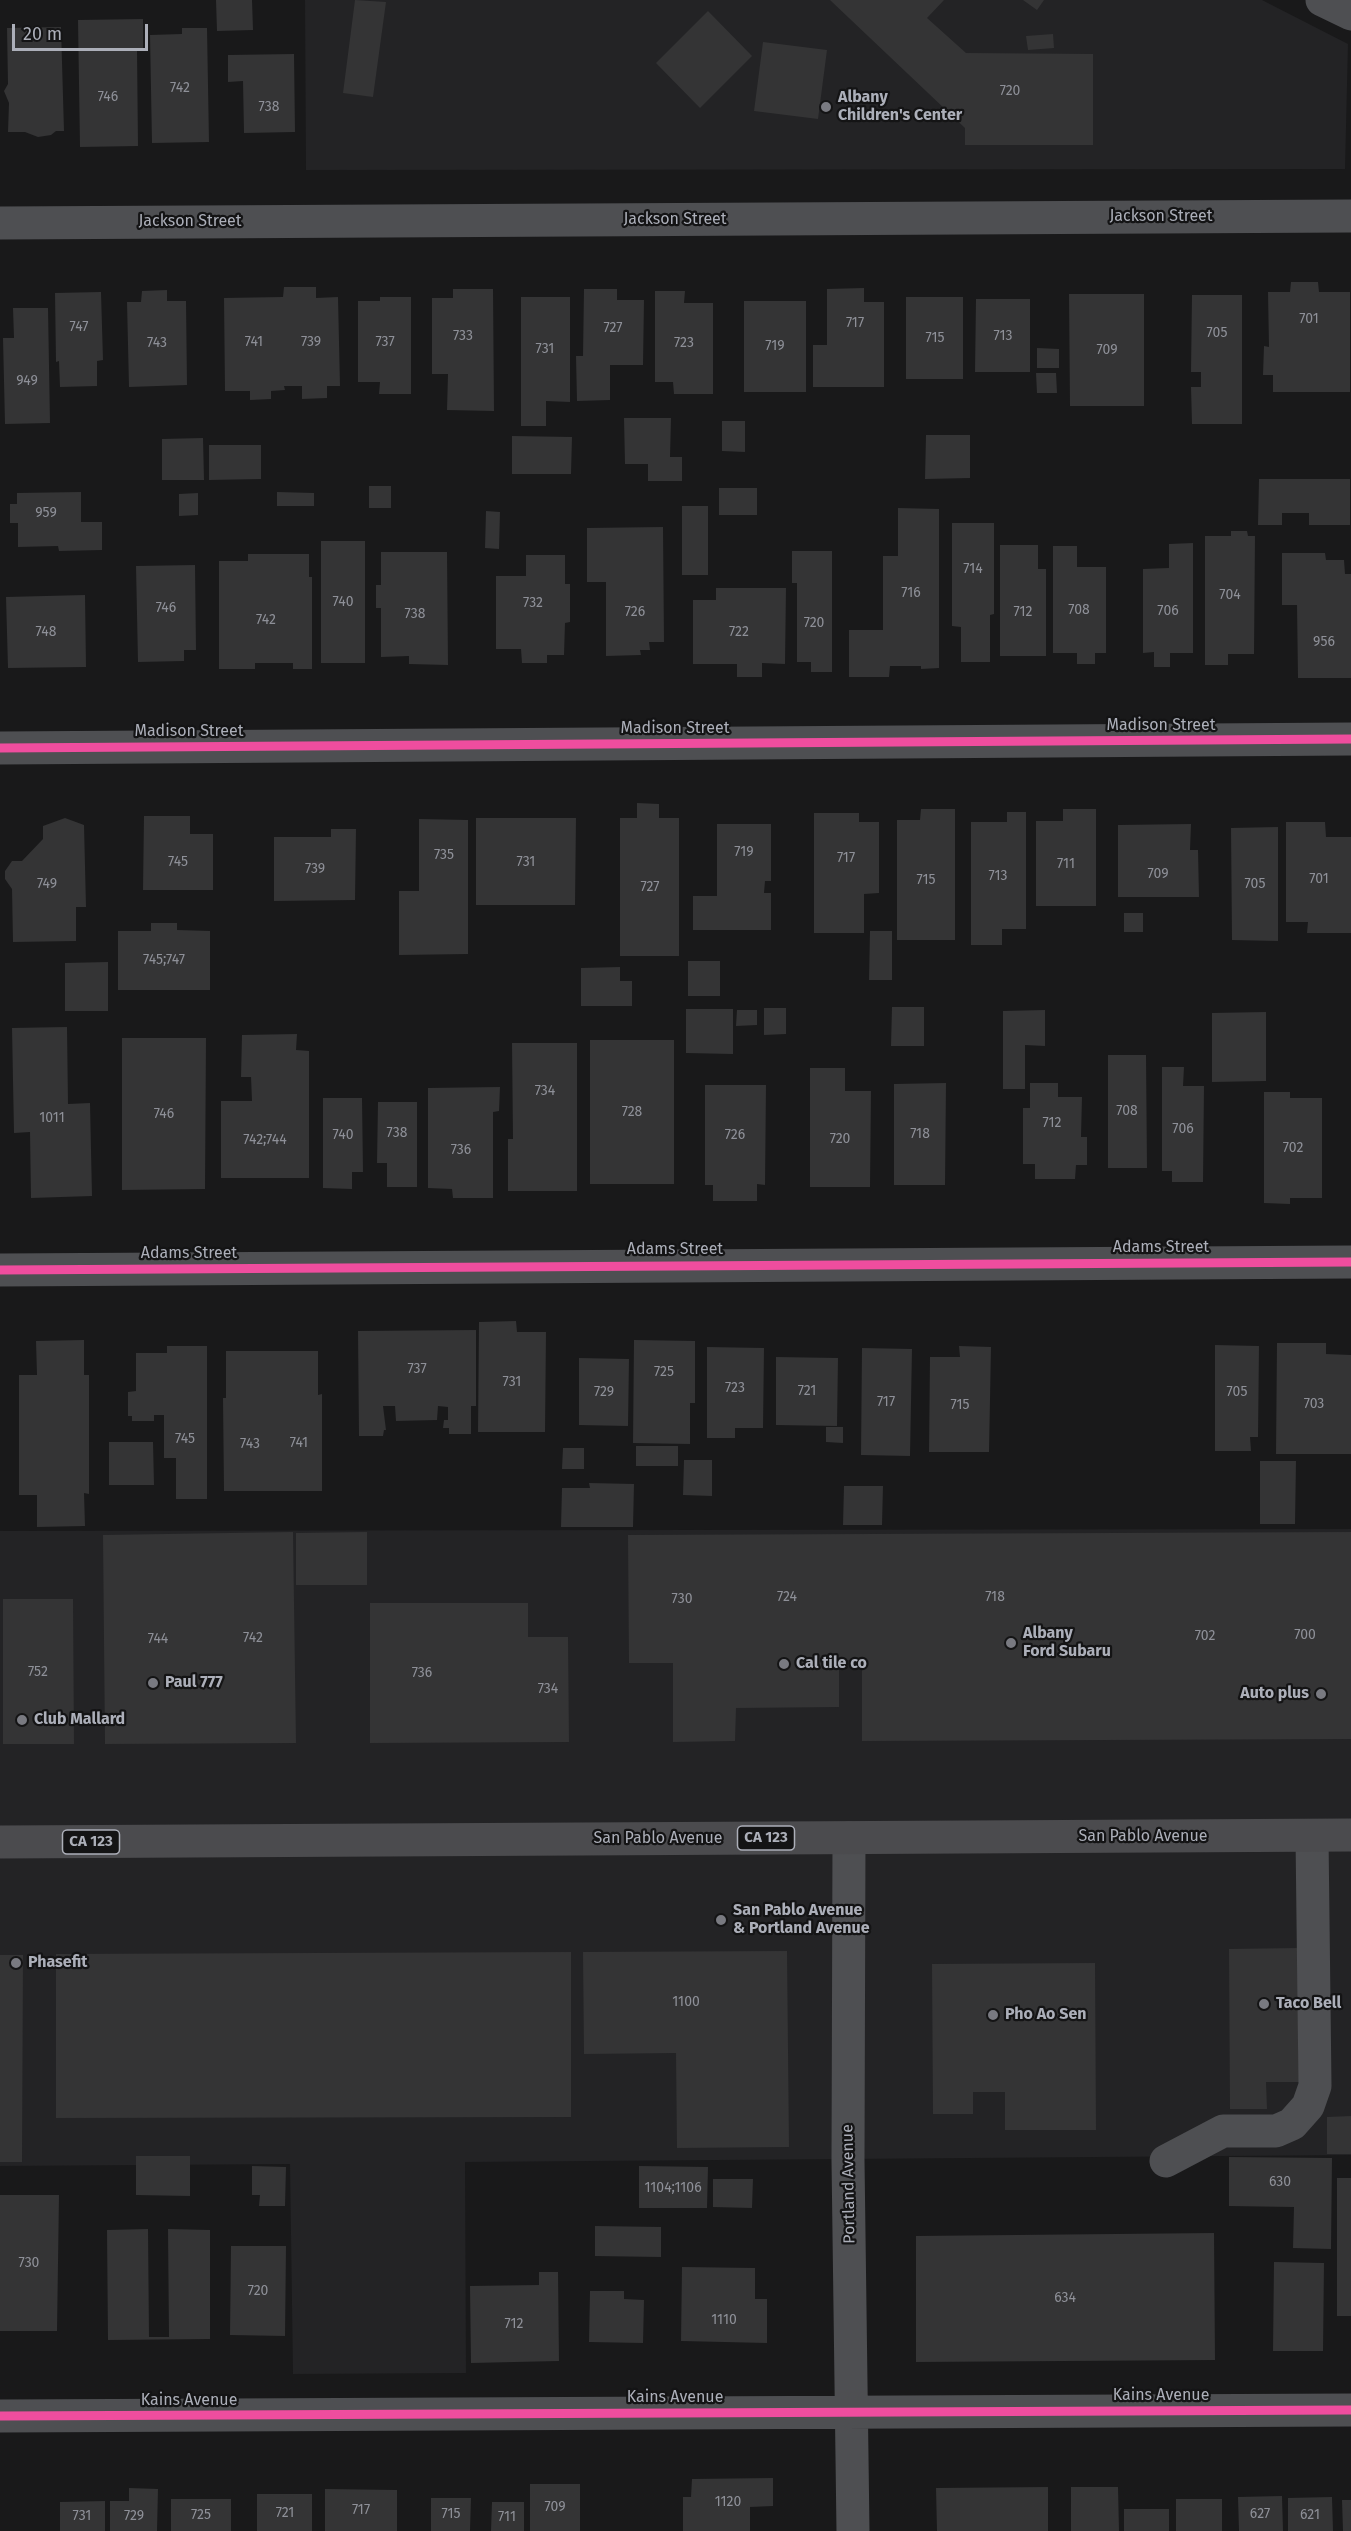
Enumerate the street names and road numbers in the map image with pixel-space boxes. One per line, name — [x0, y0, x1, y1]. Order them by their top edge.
street label: Jackson Street — [1109, 207, 1213, 227]
street label: Jackson Street — [623, 210, 727, 230]
street label: Jackson Street — [138, 212, 242, 232]
street label: Madison Street — [1106, 716, 1216, 736]
street label: Madison Street — [620, 719, 730, 739]
street label: Madison Street — [134, 722, 244, 742]
street label: Adams Street — [1113, 1238, 1209, 1258]
street label: Adams Street — [627, 1240, 723, 1260]
street label: Adams Street — [141, 1244, 237, 1264]
road number: CA 123 — [738, 1826, 795, 1850]
street label: San Pablo Avenue — [1079, 1827, 1207, 1847]
street label: San Pablo Avenue — [594, 1829, 722, 1849]
road number: CA 123 — [62, 1830, 119, 1854]
street label: Portland Avenue — [838, 2124, 860, 2244]
street label: Kains Avenue — [1113, 2386, 1209, 2406]
street label: Kains Avenue — [627, 2388, 723, 2408]
street label: Kains Avenue — [141, 2391, 237, 2411]

